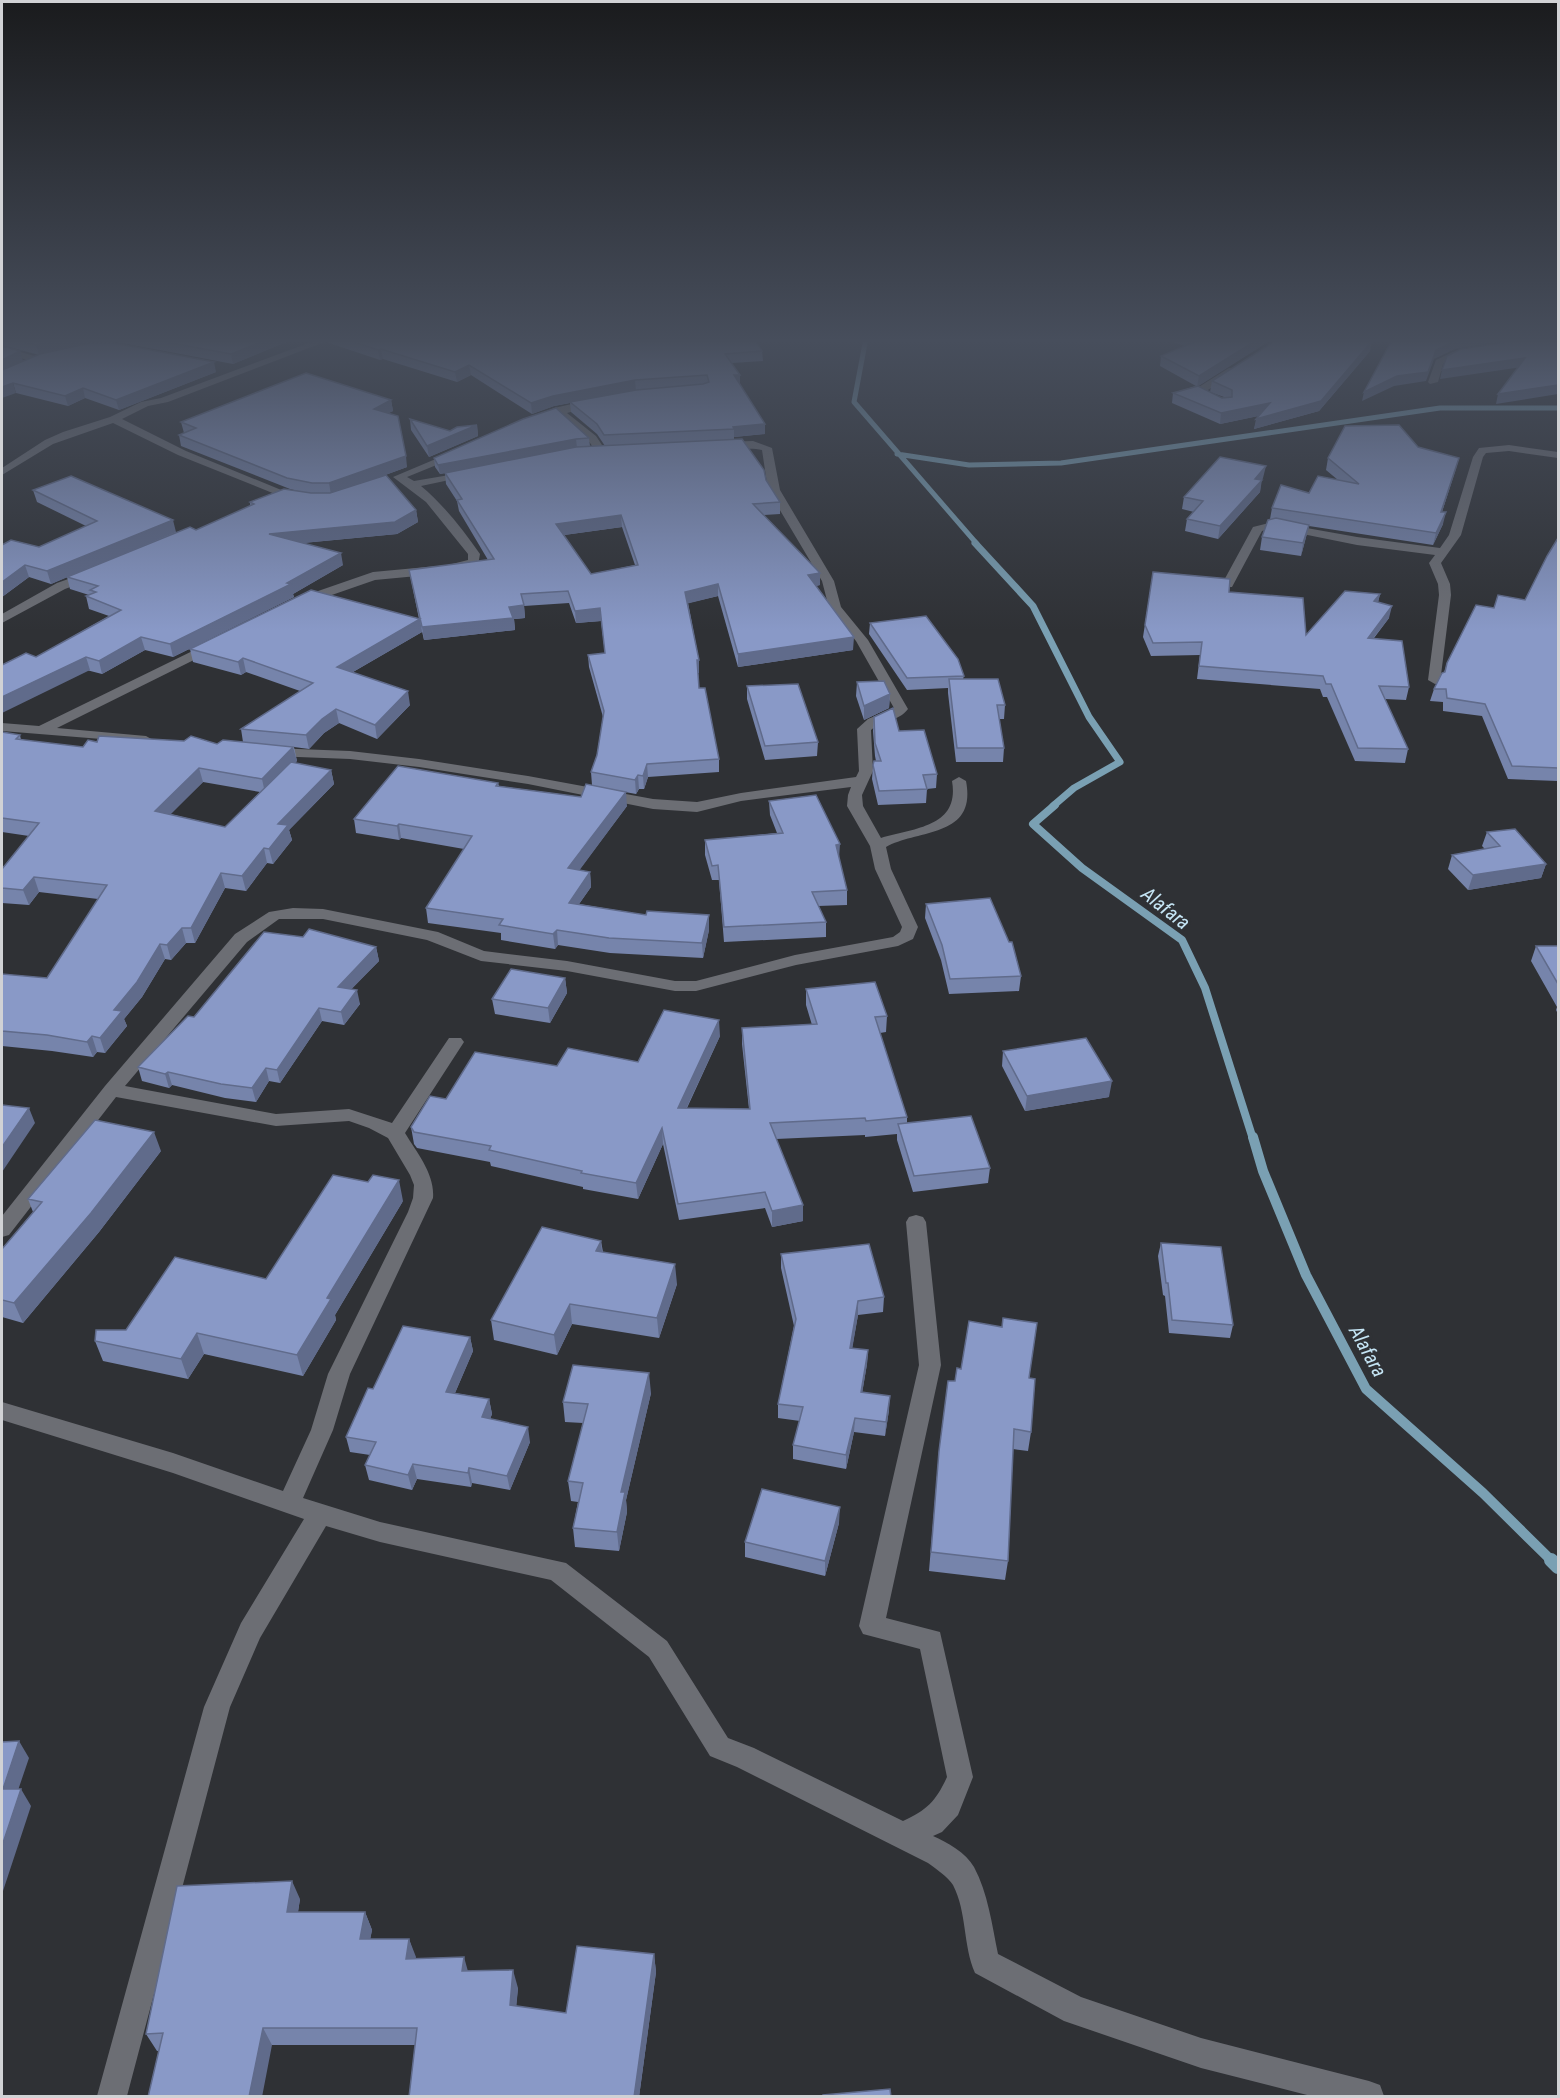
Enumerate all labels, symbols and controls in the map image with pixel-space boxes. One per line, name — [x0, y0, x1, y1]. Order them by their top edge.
water label: Alafara — [1136, 881, 1195, 934]
water label: Alafara — [1344, 1320, 1392, 1381]

